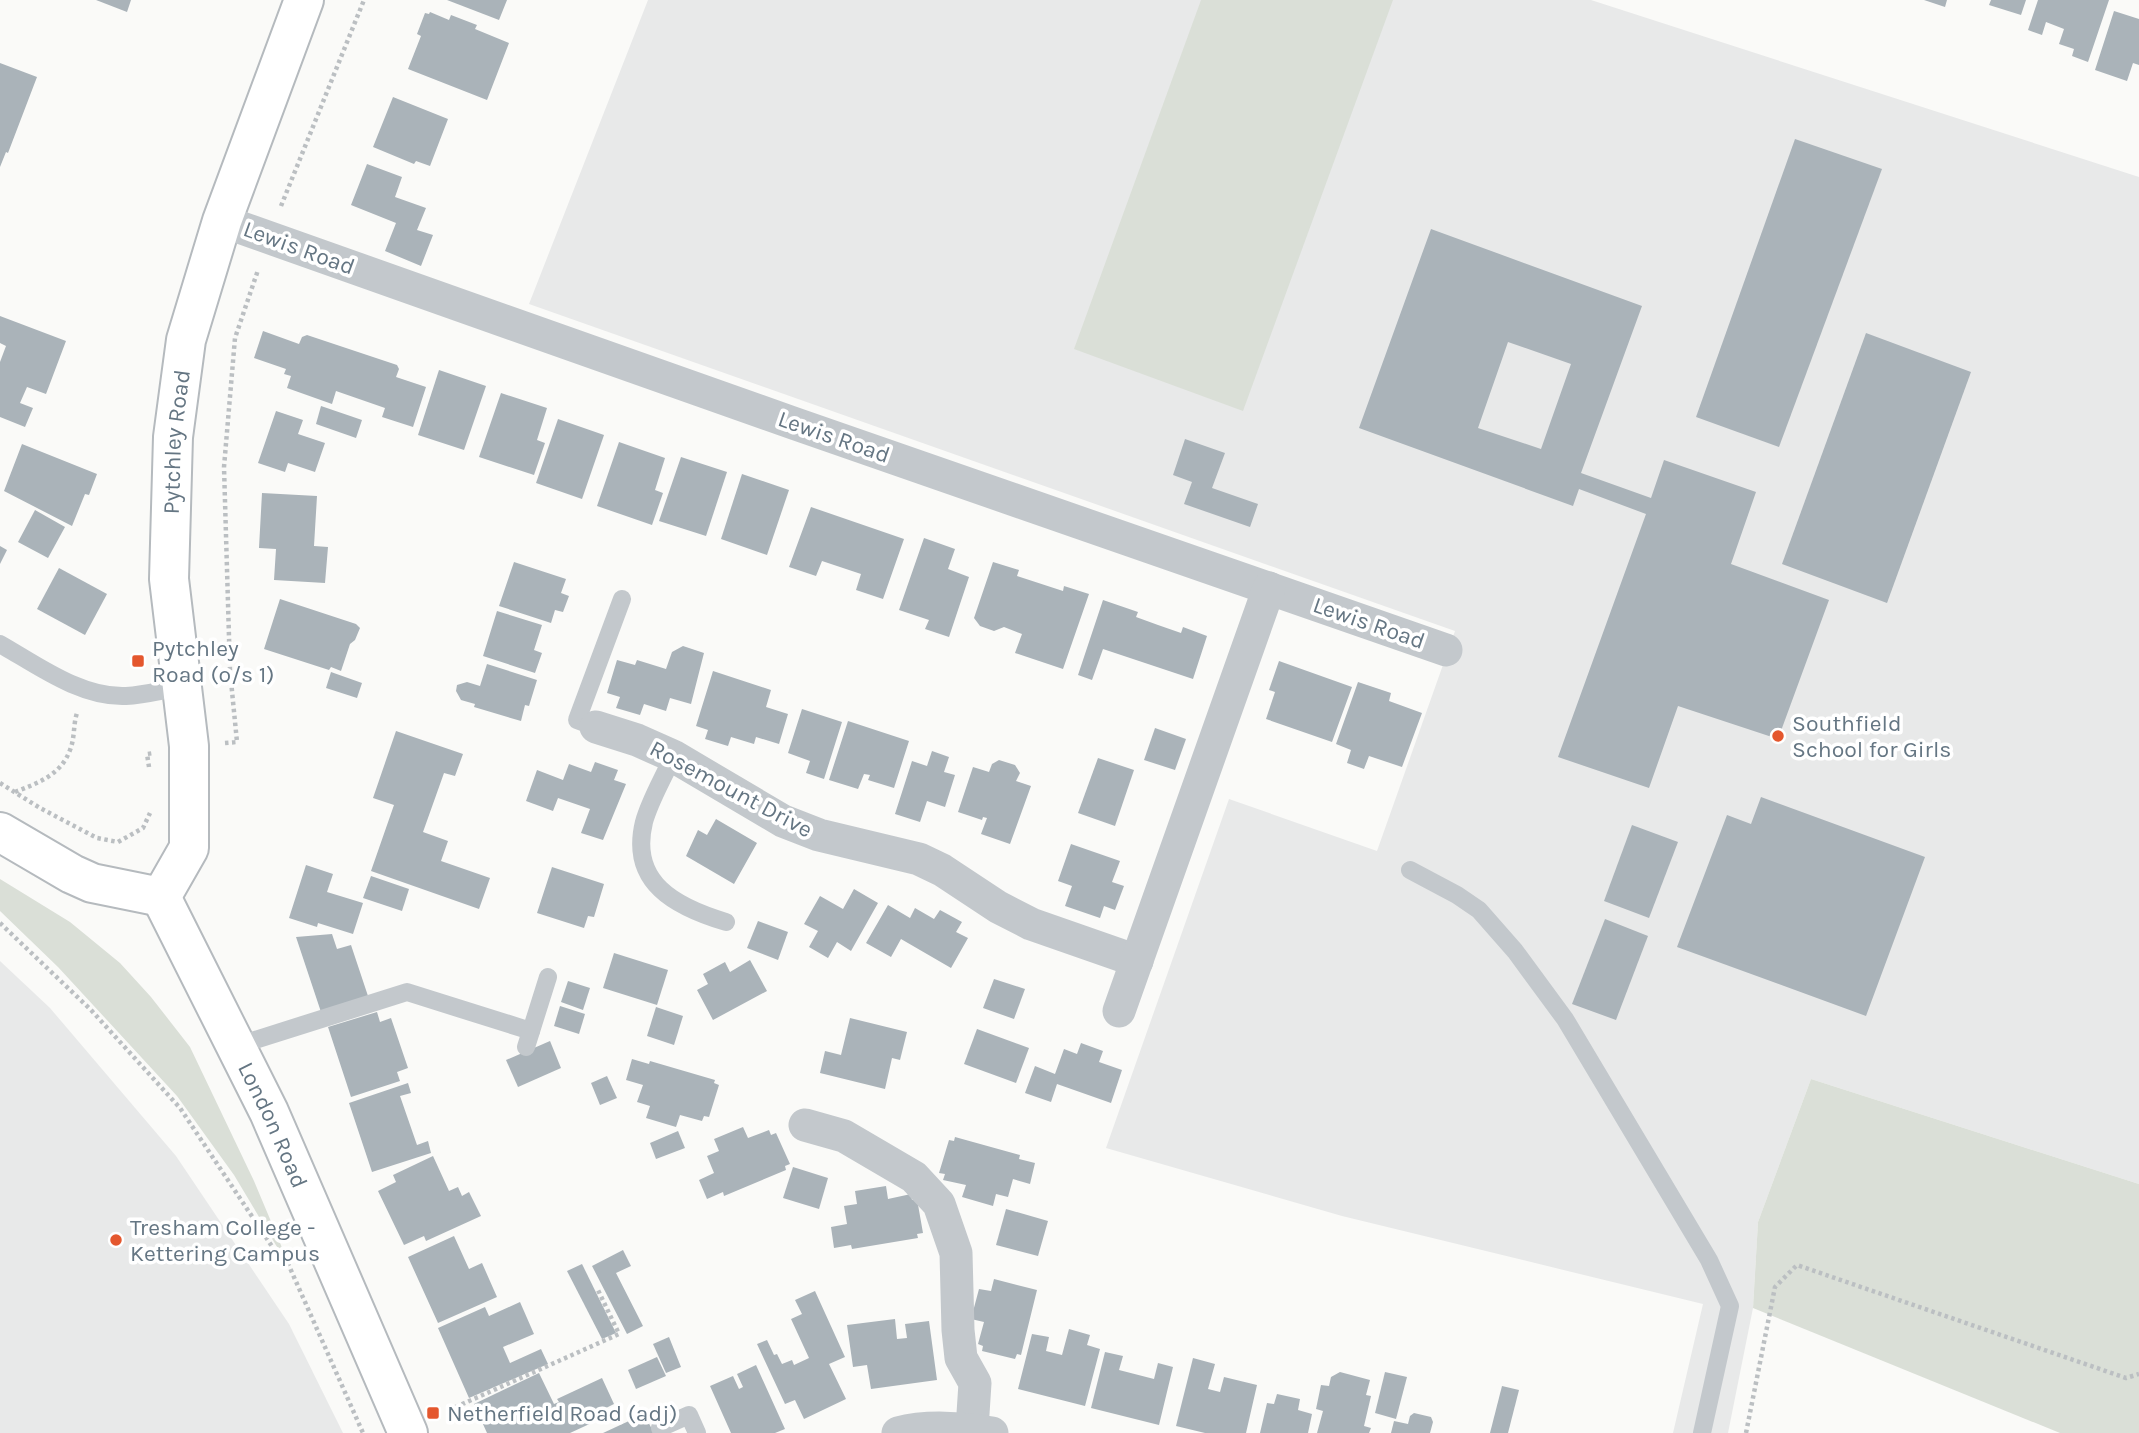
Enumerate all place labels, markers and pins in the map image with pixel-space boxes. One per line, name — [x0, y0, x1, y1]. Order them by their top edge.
place label: Pytchley Road (o/s 1) — [152, 635, 274, 688]
marker: Pytchley Road (o/s 1) — [130, 653, 146, 669]
place label: Southfield School for Girls — [1792, 710, 1951, 763]
marker: Southfield School for Girls — [1770, 728, 1786, 744]
place label: Tresham College - Kettering Campus — [130, 1214, 320, 1267]
marker: Tresham College - Kettering Campus — [108, 1232, 124, 1248]
place label: Netherfield Road (adj) — [447, 1400, 678, 1427]
marker: Netherfield Road (adj) — [425, 1405, 441, 1421]

